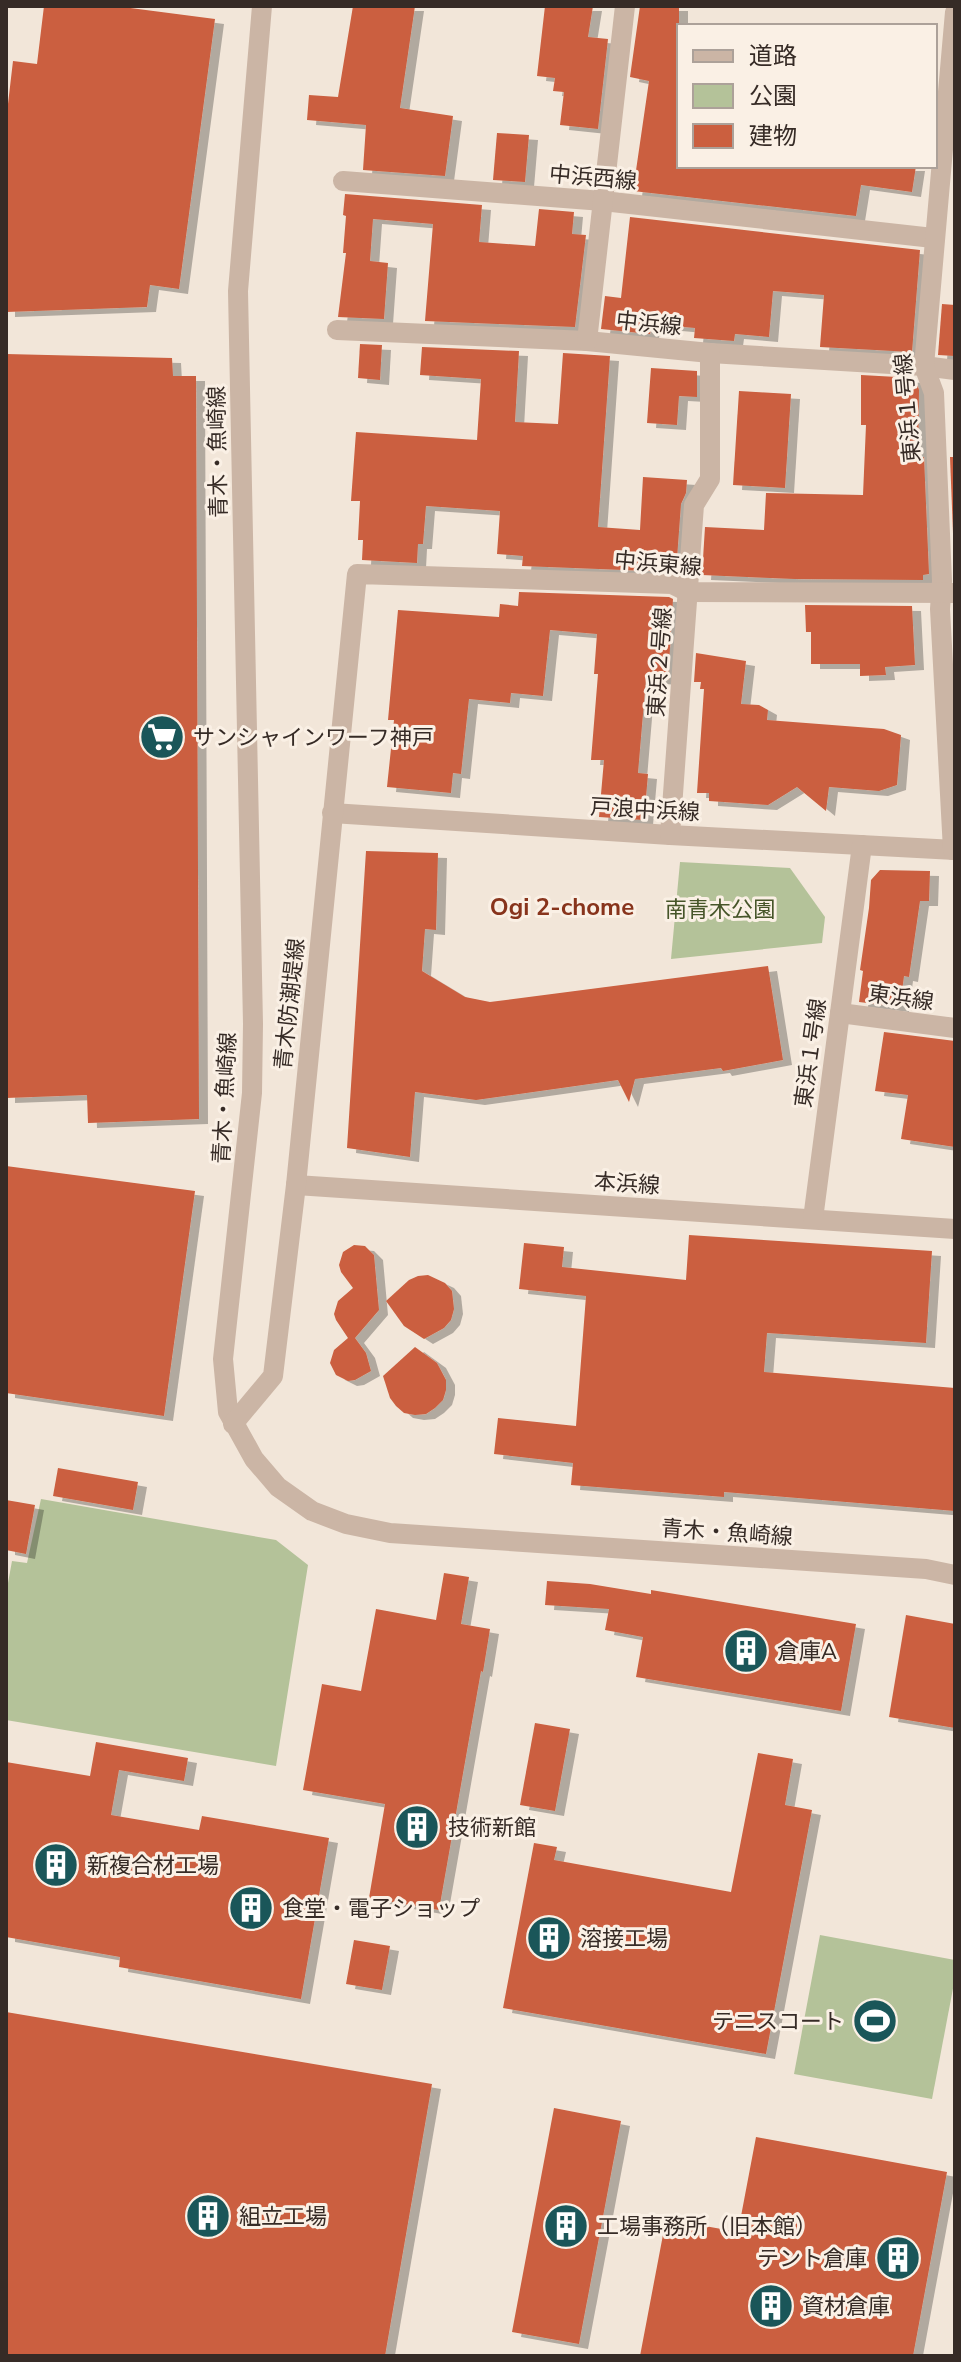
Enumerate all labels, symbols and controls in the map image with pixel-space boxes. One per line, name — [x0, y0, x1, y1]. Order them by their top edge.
legend — [677, 24, 937, 168]
text: 道路 — [749, 40, 797, 72]
text: 公園 — [749, 80, 797, 112]
text: 建物 — [749, 120, 797, 152]
street label: 中浜西線 — [548, 159, 638, 197]
street label: 中浜線 — [615, 306, 683, 342]
street label: 東浜１号線 — [888, 352, 928, 464]
street label: 青木・魚崎線 — [202, 386, 234, 518]
street label: 中浜東線 — [613, 545, 703, 583]
street label: 東浜２号線 — [641, 606, 679, 718]
supermarket icon: サンシャインワーフ神戸 — [138, 713, 186, 761]
place label: サンシャインワーフ神戸 — [193, 723, 434, 753]
street label: 戸浪中浜線 — [589, 792, 701, 828]
district label: Ogi 2-chome — [490, 891, 634, 923]
park label: 南青木公園 — [665, 895, 775, 925]
street label: 青木防潮堤線 — [268, 937, 312, 1071]
street label: 東浜線 — [866, 979, 936, 1017]
street label: 東浜１号線 — [788, 997, 833, 1110]
street label: 青木・魚崎線 — [207, 1031, 243, 1165]
street label: 本浜線 — [593, 1167, 661, 1201]
street label: 青木・魚崎線 — [660, 1513, 794, 1553]
building icon: 倉庫A — [722, 1627, 770, 1675]
place label: 倉庫A — [777, 1637, 837, 1667]
building icon: 技術新館 — [393, 1803, 441, 1851]
place label: 技術新館 — [448, 1813, 536, 1843]
building icon: 新複合材工場 — [32, 1841, 80, 1889]
place label: 新複合材工場 — [87, 1851, 219, 1881]
building icon: 食堂・電子ショップ — [227, 1884, 275, 1932]
place label: 食堂・電子ショップ — [282, 1894, 480, 1924]
building icon: 溶接工場 — [525, 1914, 573, 1962]
place label: 溶接工場 — [580, 1924, 668, 1954]
sports icon: テニスコート — [851, 1997, 899, 2045]
place label: テニスコート — [712, 2007, 844, 2037]
building icon: 組立工場 — [184, 2192, 232, 2240]
place label: 組立工場 — [239, 2202, 327, 2232]
building icon: 工場事務所（旧本館） — [542, 2202, 590, 2250]
place label: 工場事務所（旧本館） — [597, 2212, 817, 2242]
building icon: テント倉庫 — [874, 2234, 922, 2282]
place label: テント倉庫 — [757, 2244, 867, 2274]
building icon: 資材倉庫 — [747, 2282, 795, 2330]
place label: 資材倉庫 — [802, 2292, 890, 2322]

